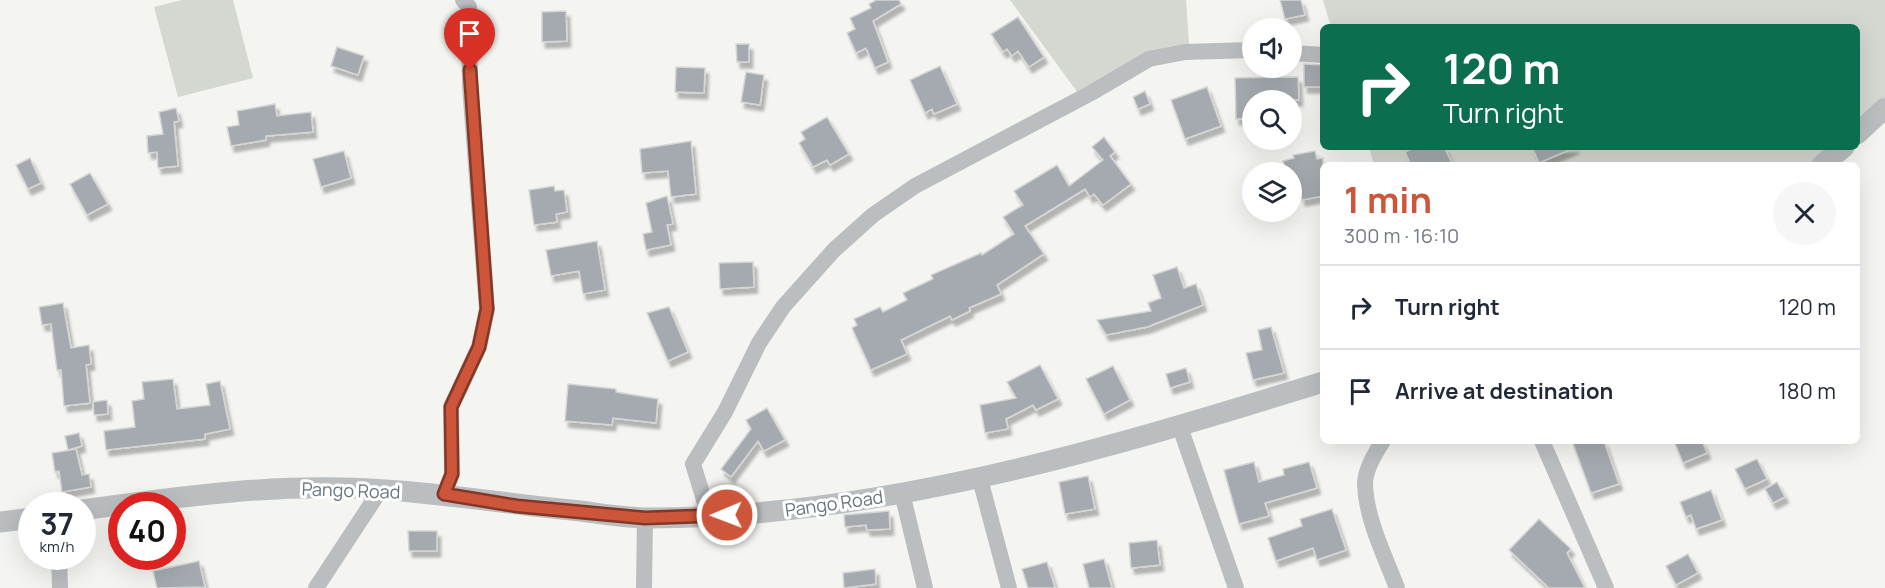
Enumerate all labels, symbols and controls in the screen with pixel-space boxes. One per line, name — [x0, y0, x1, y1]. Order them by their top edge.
pin — [444, 8, 495, 70]
icon: arrive — [453, 17, 486, 50]
map controls — [1242, 18, 1302, 222]
button: sound — [1242, 18, 1302, 78]
text: 120 m — [1443, 39, 1560, 97]
icon: right — [1344, 48, 1422, 126]
button: search — [1242, 90, 1302, 150]
text: Turn right — [1443, 94, 1564, 131]
button: layers — [1242, 162, 1302, 222]
text: 1 min — [1344, 175, 1432, 224]
button: close — [1773, 182, 1836, 245]
text: 300 m · 16:10 — [1344, 222, 1459, 249]
icon: right — [1344, 291, 1377, 324]
text: Turn right — [1395, 292, 1500, 322]
text: 120 m — [1778, 292, 1836, 322]
icon: arrive — [1344, 375, 1377, 408]
text: Arrive at destination — [1395, 376, 1613, 406]
text: 180 m — [1778, 376, 1836, 406]
street label: Pango Road — [301, 476, 401, 504]
position arrow — [695, 483, 759, 547]
street label: Pango Road — [783, 484, 885, 522]
speed limit sign: 40 — [108, 492, 186, 570]
text: 37 — [40, 503, 74, 544]
text: km/h — [40, 536, 74, 557]

